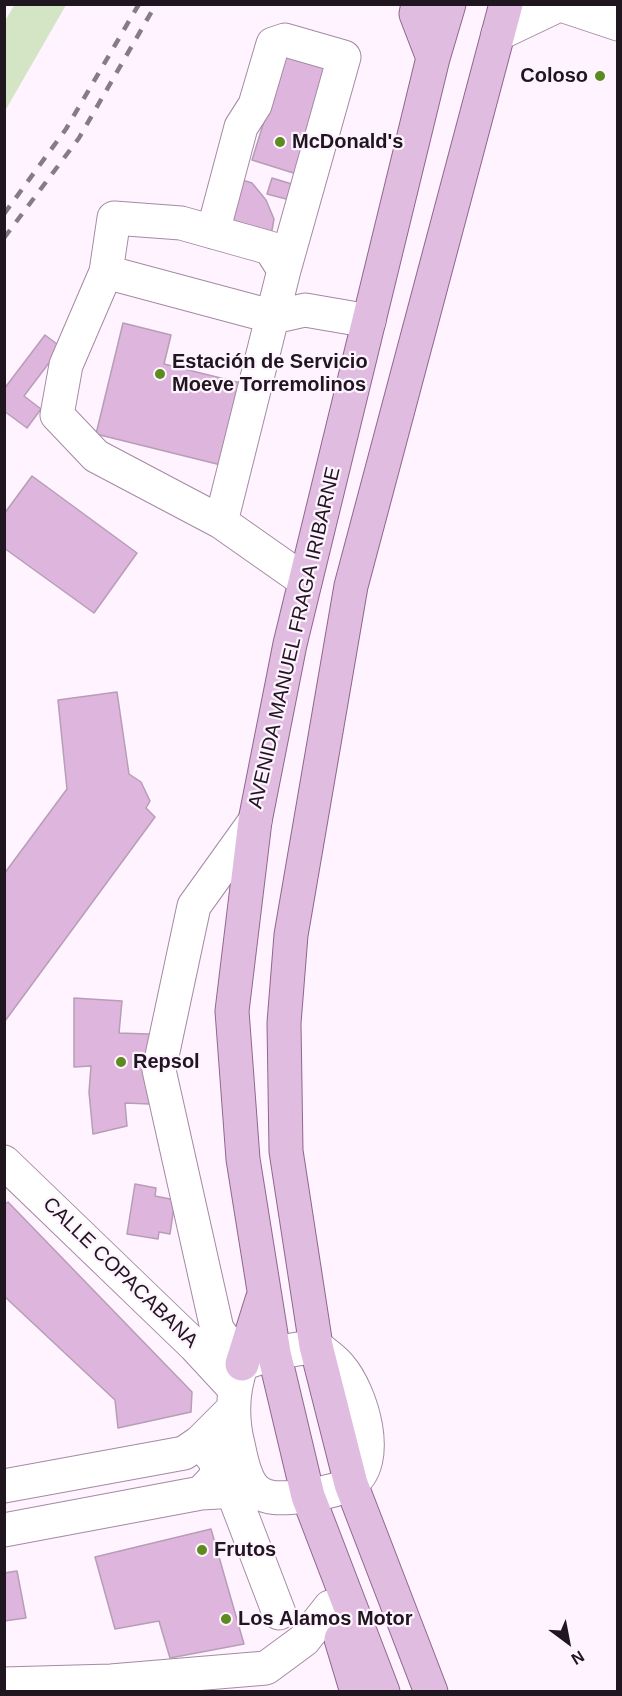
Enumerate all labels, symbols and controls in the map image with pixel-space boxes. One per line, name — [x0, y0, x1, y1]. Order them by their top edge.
place label: Coloso — [520, 64, 588, 88]
marker: Coloso — [593, 69, 607, 83]
place label: McDonald's — [292, 130, 403, 154]
marker: McDonald's — [273, 135, 287, 149]
place label: Estación de Servicio Moeve Torremolinos — [172, 350, 368, 397]
marker: Estación de Servicio Moeve Torremolinos — [153, 367, 167, 381]
street label: AVENIDA MANUEL FRAGA IRIBARNE — [244, 465, 346, 811]
place label: Repsol — [133, 1050, 200, 1074]
marker: Repsol — [114, 1055, 128, 1069]
street label: CALLE COPACABANA — [37, 1193, 203, 1353]
place label: Frutos — [214, 1538, 276, 1562]
marker: Frutos — [195, 1543, 209, 1557]
place label: Los Alamos Motor — [238, 1607, 412, 1631]
marker: Los Alamos Motor — [219, 1612, 233, 1626]
north arrow — [538, 1612, 598, 1672]
text: N — [568, 1647, 587, 1668]

